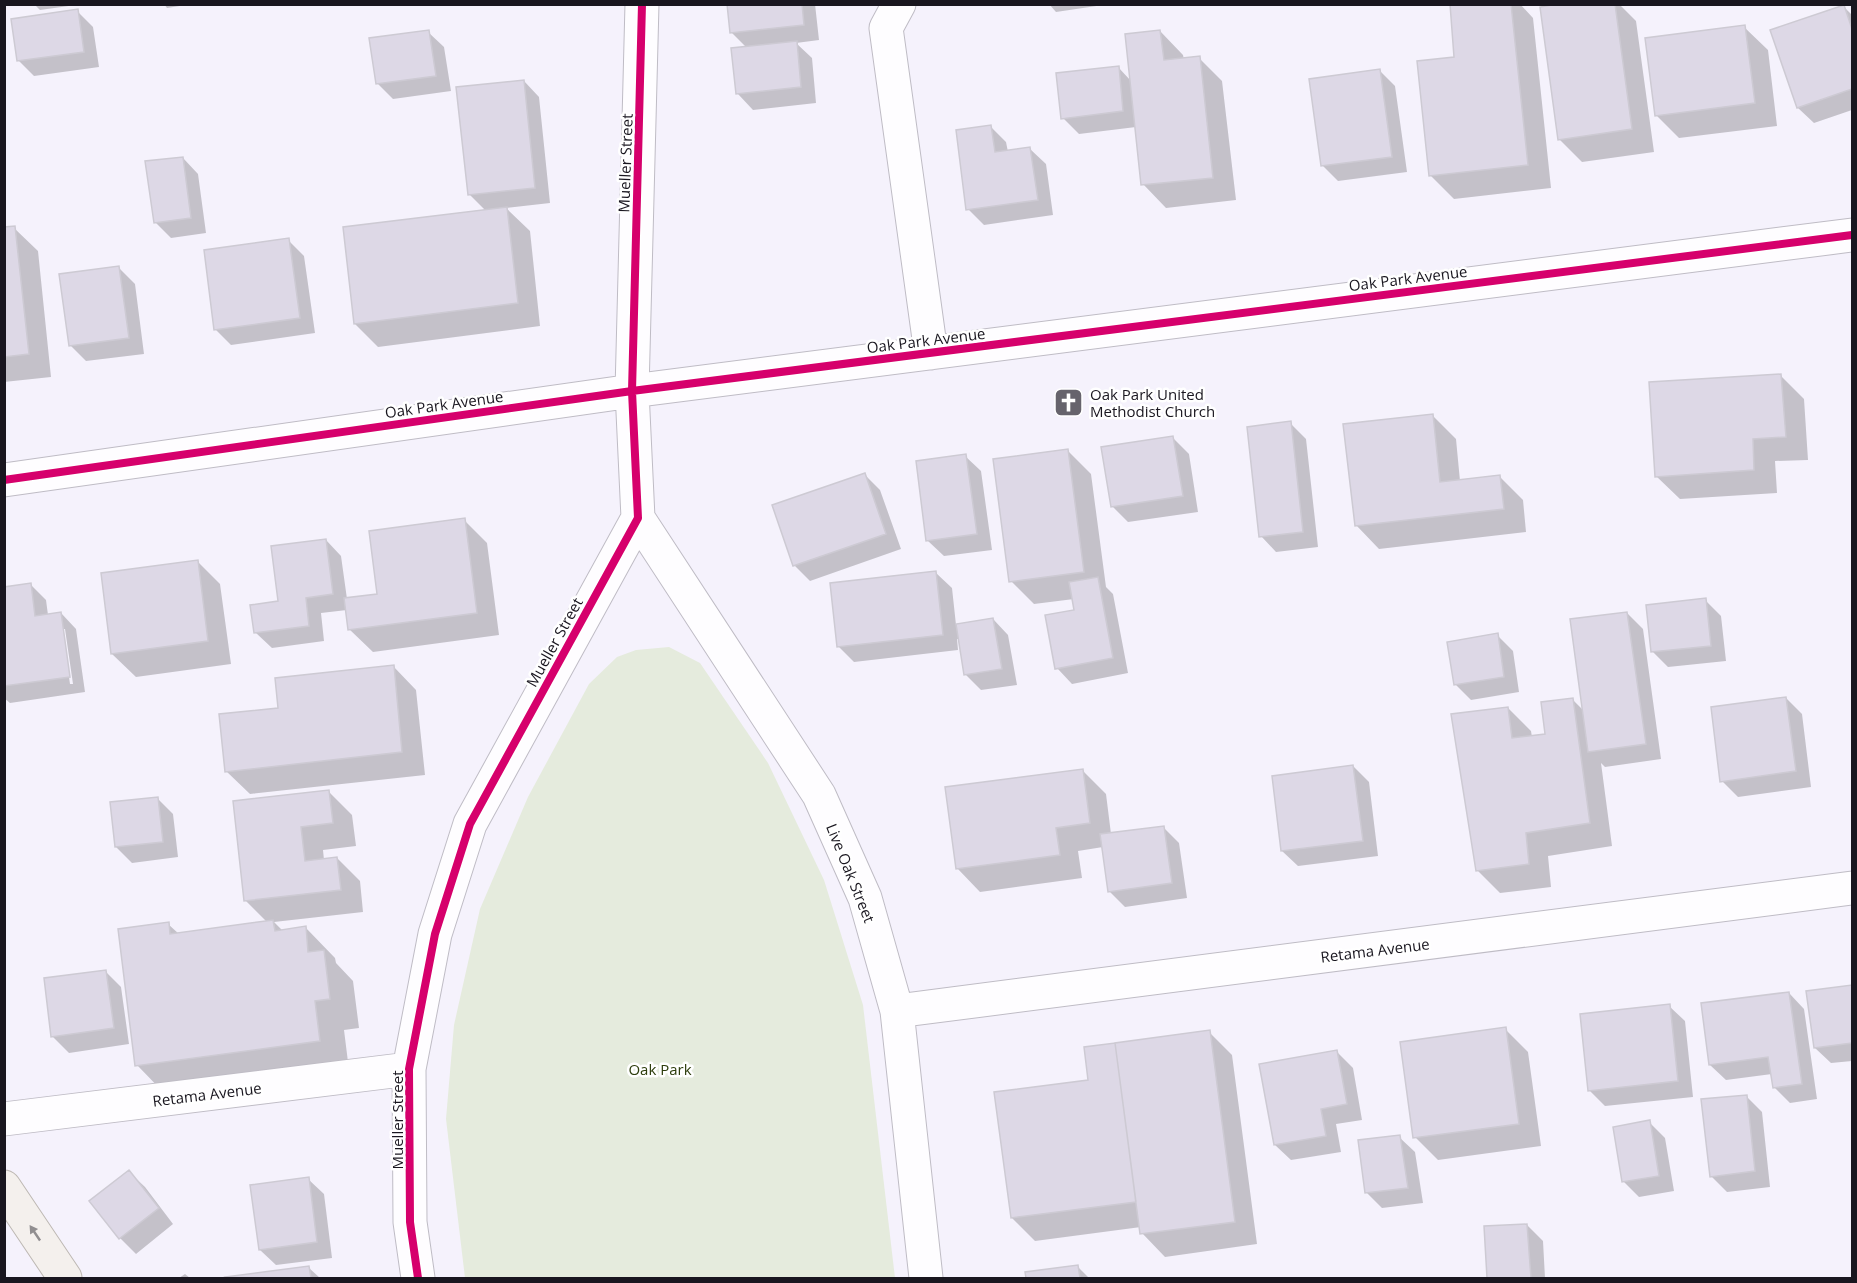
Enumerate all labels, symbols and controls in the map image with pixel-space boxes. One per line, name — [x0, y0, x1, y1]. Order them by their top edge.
street label: Mueller Street — [613, 113, 637, 213]
street label: Oak Park Avenue — [1348, 261, 1468, 295]
street label: Oak Park Avenue — [866, 323, 986, 357]
place label: Oak Park United Methodist Church — [1090, 384, 1215, 421]
street label: Oak Park Avenue — [384, 386, 504, 422]
church icon: Oak Park United Methodist Church — [1053, 387, 1085, 419]
street label: Mueller Street — [521, 594, 587, 690]
street label: Live Oak Street — [822, 821, 880, 925]
street label: Retama Avenue — [1319, 933, 1431, 967]
park label: Oak Park — [628, 1059, 692, 1079]
street label: Mueller Street — [387, 1070, 407, 1170]
street label: Retama Avenue — [151, 1077, 263, 1111]
one-way arrow — [29, 1225, 41, 1241]

